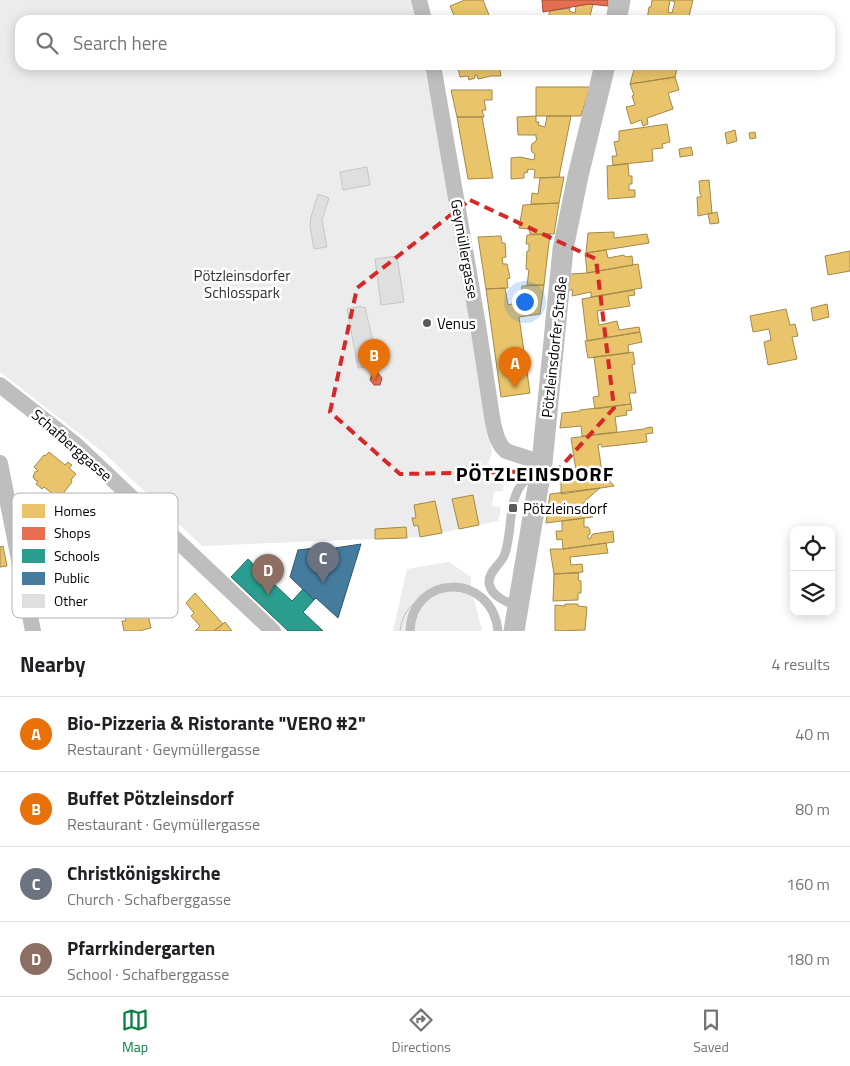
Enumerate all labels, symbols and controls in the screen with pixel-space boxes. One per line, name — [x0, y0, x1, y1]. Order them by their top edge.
search box — [15, 15, 835, 70]
text: Search here — [73, 28, 167, 57]
icon: search — [33, 29, 61, 57]
street label: Geymüllergasse — [445, 197, 485, 301]
park label: Pötzleinsdorfer Schlosspark — [194, 264, 290, 304]
street label: Pötzleinsdorfer Straße — [535, 275, 573, 419]
your location — [512, 289, 538, 315]
place label: Venus — [437, 312, 476, 335]
marker: Venus — [421, 317, 433, 329]
pin: B — [358, 339, 390, 380]
pin: A — [499, 347, 531, 388]
street label: Schafberggasse — [27, 403, 117, 487]
district label: PÖTZLEINSDORF — [456, 458, 614, 489]
legend — [12, 493, 178, 618]
place label: Pötzleinsdorf — [523, 497, 607, 520]
text: Homes — [54, 500, 96, 521]
marker: Pötzleinsdorf — [507, 502, 519, 514]
text: Shops — [54, 522, 90, 543]
map controls — [790, 526, 835, 616]
button: locate — [790, 526, 835, 571]
pin: C — [307, 542, 339, 583]
text: Schools — [54, 545, 100, 566]
pin: D — [252, 554, 284, 595]
text: Public — [54, 567, 90, 588]
button: layers — [790, 571, 835, 616]
text: Other — [54, 590, 88, 611]
text: Nearby — [20, 648, 85, 680]
text: 4 results — [771, 652, 830, 676]
text: Bio-Pizzeria & Ristorante "VERO #2" — [67, 708, 366, 737]
text: A — [31, 722, 41, 746]
text: 40 m — [795, 722, 830, 746]
text: Restaurant · Geymüllergasse — [67, 737, 260, 761]
text: Buffet Pötzleinsdorf — [67, 783, 234, 812]
text: B — [31, 797, 41, 821]
text: 80 m — [795, 797, 830, 821]
text: Restaurant · Geymüllergasse — [67, 812, 260, 836]
text: Christkönigskirche — [67, 858, 220, 887]
text: C — [32, 872, 40, 896]
text: 160 m — [786, 872, 830, 896]
text: Church · Schafberggasse — [67, 887, 231, 911]
text: Pfarrkindergarten — [67, 933, 215, 962]
text: D — [31, 947, 41, 971]
text: 180 m — [786, 947, 830, 971]
text: School · Schafberggasse — [67, 962, 229, 986]
tab: Map — [121, 1006, 149, 1057]
tab: Directions — [391, 1006, 451, 1057]
tab: Saved — [693, 1006, 729, 1057]

